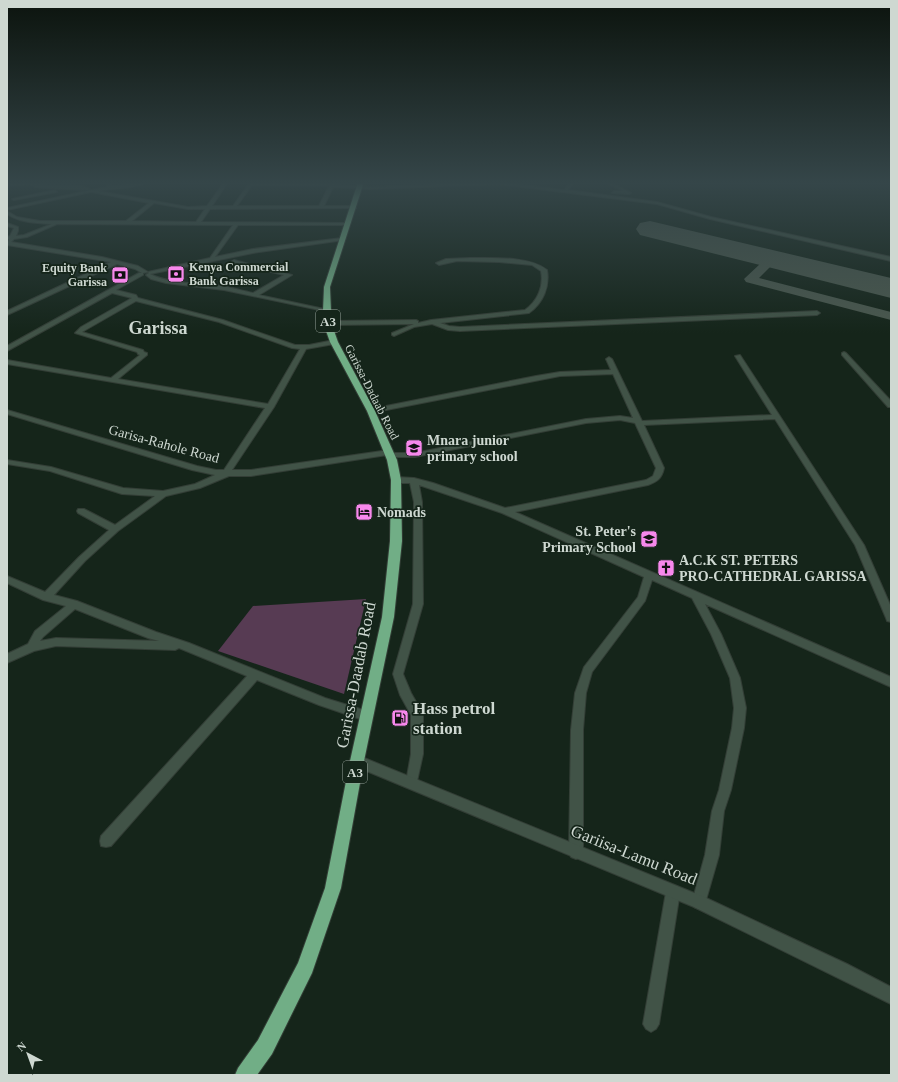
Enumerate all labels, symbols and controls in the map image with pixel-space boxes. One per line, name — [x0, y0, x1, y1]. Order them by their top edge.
place label: Kenya Commercial Bank Garissa — [189, 260, 289, 288]
place label: Equity Bank Garissa — [42, 261, 107, 289]
bank icon: Kenya Commercial Bank Garissa — [166, 264, 186, 284]
bank icon: Equity Bank Garissa — [110, 265, 130, 285]
road number: A3 — [316, 310, 340, 332]
district label: Garissa — [128, 318, 188, 338]
street label: Garissa-Dadaab Road — [342, 342, 402, 442]
street label: Garisa-Rahole Road — [107, 422, 221, 466]
place label: Mnara junior primary school — [427, 433, 518, 464]
school or university icon: Mnara junior primary school — [404, 438, 424, 458]
hotel icon: Nomads — [354, 502, 374, 522]
place label: Nomads — [377, 505, 427, 520]
place label: St. Peter's Primary School — [542, 524, 637, 555]
school or university icon: St. Peter's Primary School — [639, 529, 659, 549]
place label: A.C.K ST. PETERS PRO-CATHEDRAL GARISSA — [679, 553, 867, 584]
church icon: A.C.K ST. PETERS PRO-CATHEDRAL GARISSA — [656, 558, 676, 578]
street label: Garissa-Daadab Road — [332, 600, 380, 750]
place label: Hass petrol station — [413, 699, 496, 738]
fuel station icon: Hass petrol station — [390, 708, 410, 728]
road number: A3 — [343, 761, 367, 783]
street label: Gariisa-Lamu Road — [568, 821, 700, 889]
north arrow — [8, 1034, 48, 1074]
text: N — [15, 1039, 28, 1054]

